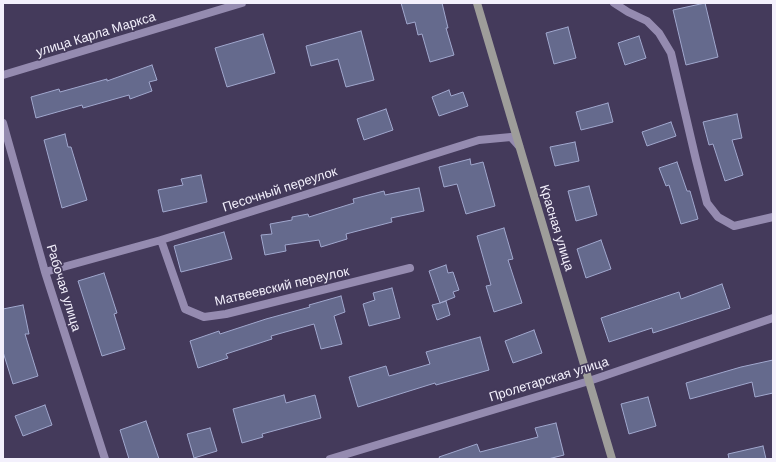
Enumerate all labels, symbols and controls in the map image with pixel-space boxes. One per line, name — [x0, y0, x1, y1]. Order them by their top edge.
street label: улица Карла Маркса — [34, 9, 158, 61]
street label: Песочный переулок — [221, 164, 339, 216]
street label: Красная улица — [536, 183, 576, 273]
street label: Рабочая улица — [42, 243, 84, 333]
street label: Матвеевский переулок — [213, 264, 351, 310]
street label: Пролетарская улица — [487, 354, 611, 406]

